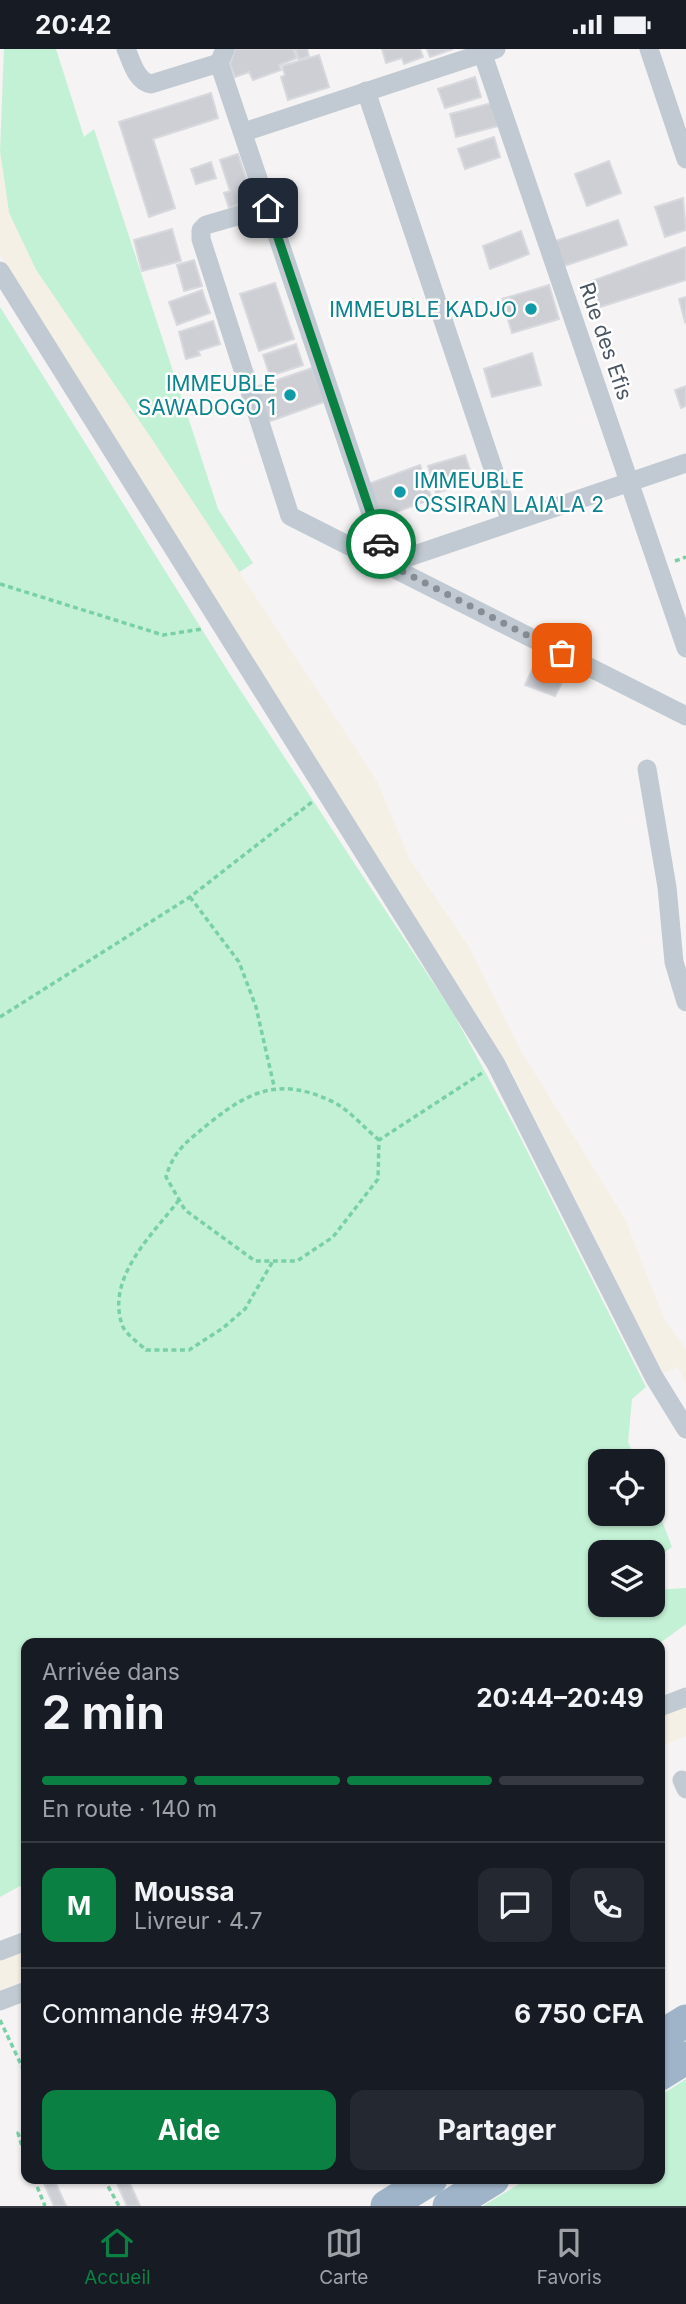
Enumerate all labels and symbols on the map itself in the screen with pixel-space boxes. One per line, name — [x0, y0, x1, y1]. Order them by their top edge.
pin — [238, 178, 298, 238]
street label: Rue des Efis — [574, 279, 638, 403]
place label: IMMEUBLE KADJO — [329, 297, 517, 322]
marker: IMMEUBLE KADJO — [523, 301, 539, 317]
place label: IMMEUBLE SAWADOGO 1 — [138, 371, 276, 420]
marker: IMMEUBLE SAWADOGO 1 — [282, 387, 298, 403]
place label: IMMEUBLE OSSIRAN LAIALA 2 — [414, 468, 604, 517]
marker: IMMEUBLE OSSIRAN LAIALA 2 — [392, 484, 408, 500]
courier — [346, 509, 416, 579]
pin — [532, 623, 592, 683]

